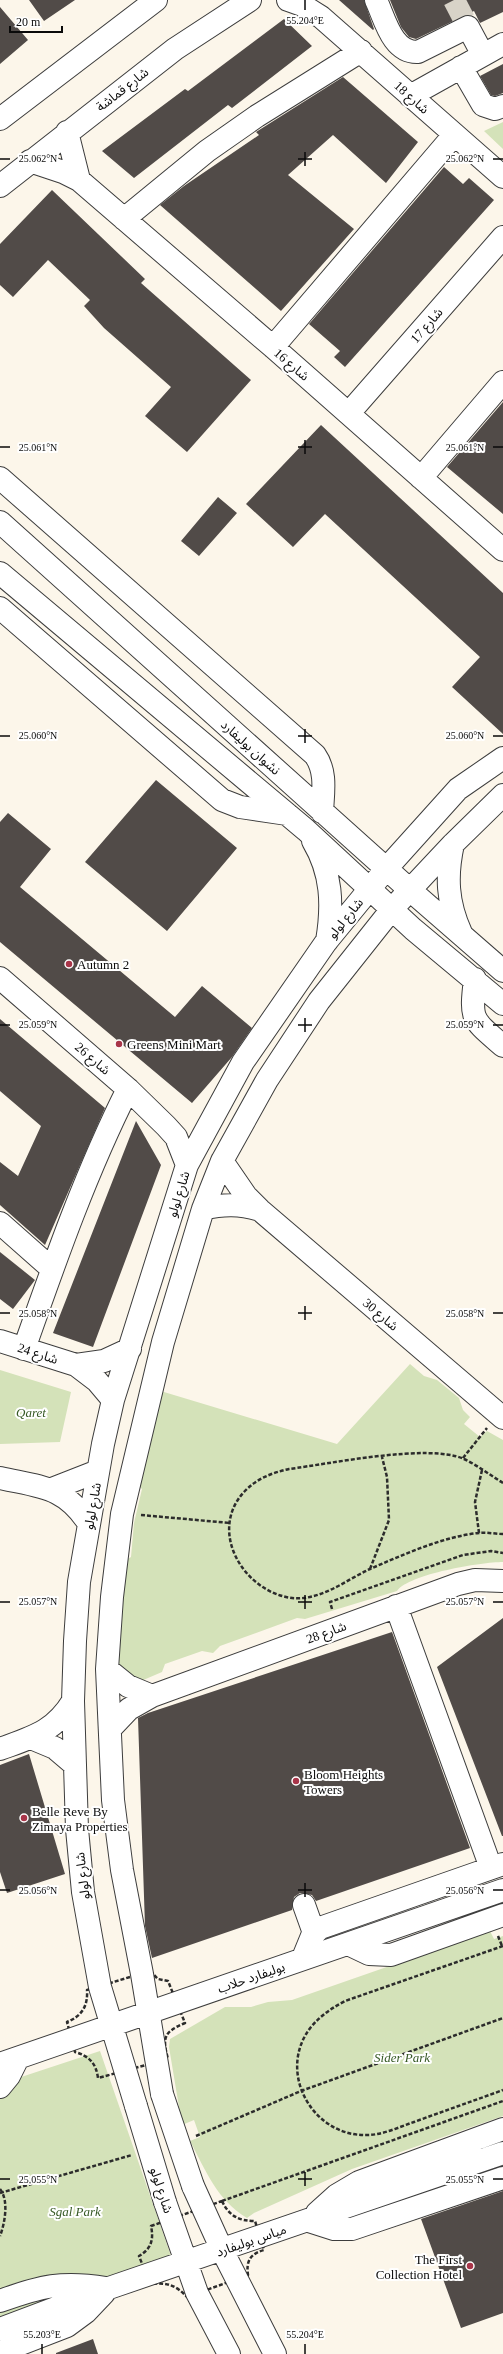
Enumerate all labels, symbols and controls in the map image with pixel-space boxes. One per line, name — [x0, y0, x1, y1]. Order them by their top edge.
scale bar — [10, 8, 62, 34]
text: 20 m — [16, 15, 41, 29]
text: 55.204°E — [286, 15, 324, 26]
street label: شارع قماشة — [93, 64, 153, 117]
street label: شارع 18 — [389, 78, 432, 119]
text: 25.062°N — [19, 153, 57, 164]
text: 25.062°N — [446, 153, 484, 164]
street label: شارع 17 — [407, 305, 448, 348]
street label: شارع 16 — [269, 345, 312, 386]
text: 25.061°N — [19, 442, 57, 453]
text: 25.061°N — [446, 442, 484, 453]
street label: نشوان بوليفارد — [217, 717, 283, 779]
text: 25.060°N — [19, 730, 57, 741]
text: 25.060°N — [446, 730, 484, 741]
street label: شارع لولو — [325, 895, 369, 943]
place label: Autumn 2 — [77, 957, 129, 972]
marker: Autumn 2 — [64, 959, 74, 969]
text: 25.059°N — [19, 1019, 57, 1030]
text: 25.059°N — [446, 1019, 484, 1030]
place label: Greens Mini Mart — [127, 1037, 221, 1052]
street label: شارع 26 — [70, 1039, 113, 1080]
marker: Greens Mini Mart — [114, 1039, 124, 1049]
street label: شارع لولو — [164, 1169, 195, 1220]
street label: شارع 30 — [358, 1295, 401, 1336]
text: 25.058°N — [19, 1308, 57, 1319]
text: 25.058°N — [446, 1308, 484, 1319]
street label: شارع 24 — [15, 1340, 60, 1370]
park label: Qaret — [16, 1405, 46, 1420]
street label: شارع لولو — [81, 1481, 107, 1531]
text: 25.057°N — [19, 1596, 57, 1607]
text: 25.057°N — [446, 1596, 484, 1607]
street label: شارع 28 — [304, 1618, 349, 1649]
place label: Bloom Heights Towers — [304, 1767, 383, 1797]
marker: Bloom Heights Towers — [291, 1776, 301, 1786]
place label: Belle Reve By Zimaya Properties — [32, 1804, 128, 1834]
marker: Belle Reve By Zimaya Properties — [19, 1813, 29, 1823]
street label: شارع لولو — [72, 1851, 96, 1900]
text: 25.056°N — [19, 1885, 57, 1896]
text: 25.056°N — [446, 1885, 484, 1896]
street label: بوليفارد حلاب — [216, 1959, 287, 1996]
park label: Sider Park — [374, 2050, 430, 2065]
street label: شارع لولو — [144, 2165, 176, 2216]
text: 25.055°N — [19, 2174, 57, 2185]
text: 25.055°N — [446, 2174, 484, 2185]
park label: Sgal Park — [49, 2204, 101, 2219]
street label: مياس بوليفارد — [214, 2221, 289, 2260]
place label: The First Collection Hotel — [376, 2252, 462, 2282]
marker: The First Collection Hotel — [465, 2261, 475, 2271]
text: 55.203°E — [23, 2329, 61, 2340]
text: 55.204°E — [286, 2329, 324, 2340]

